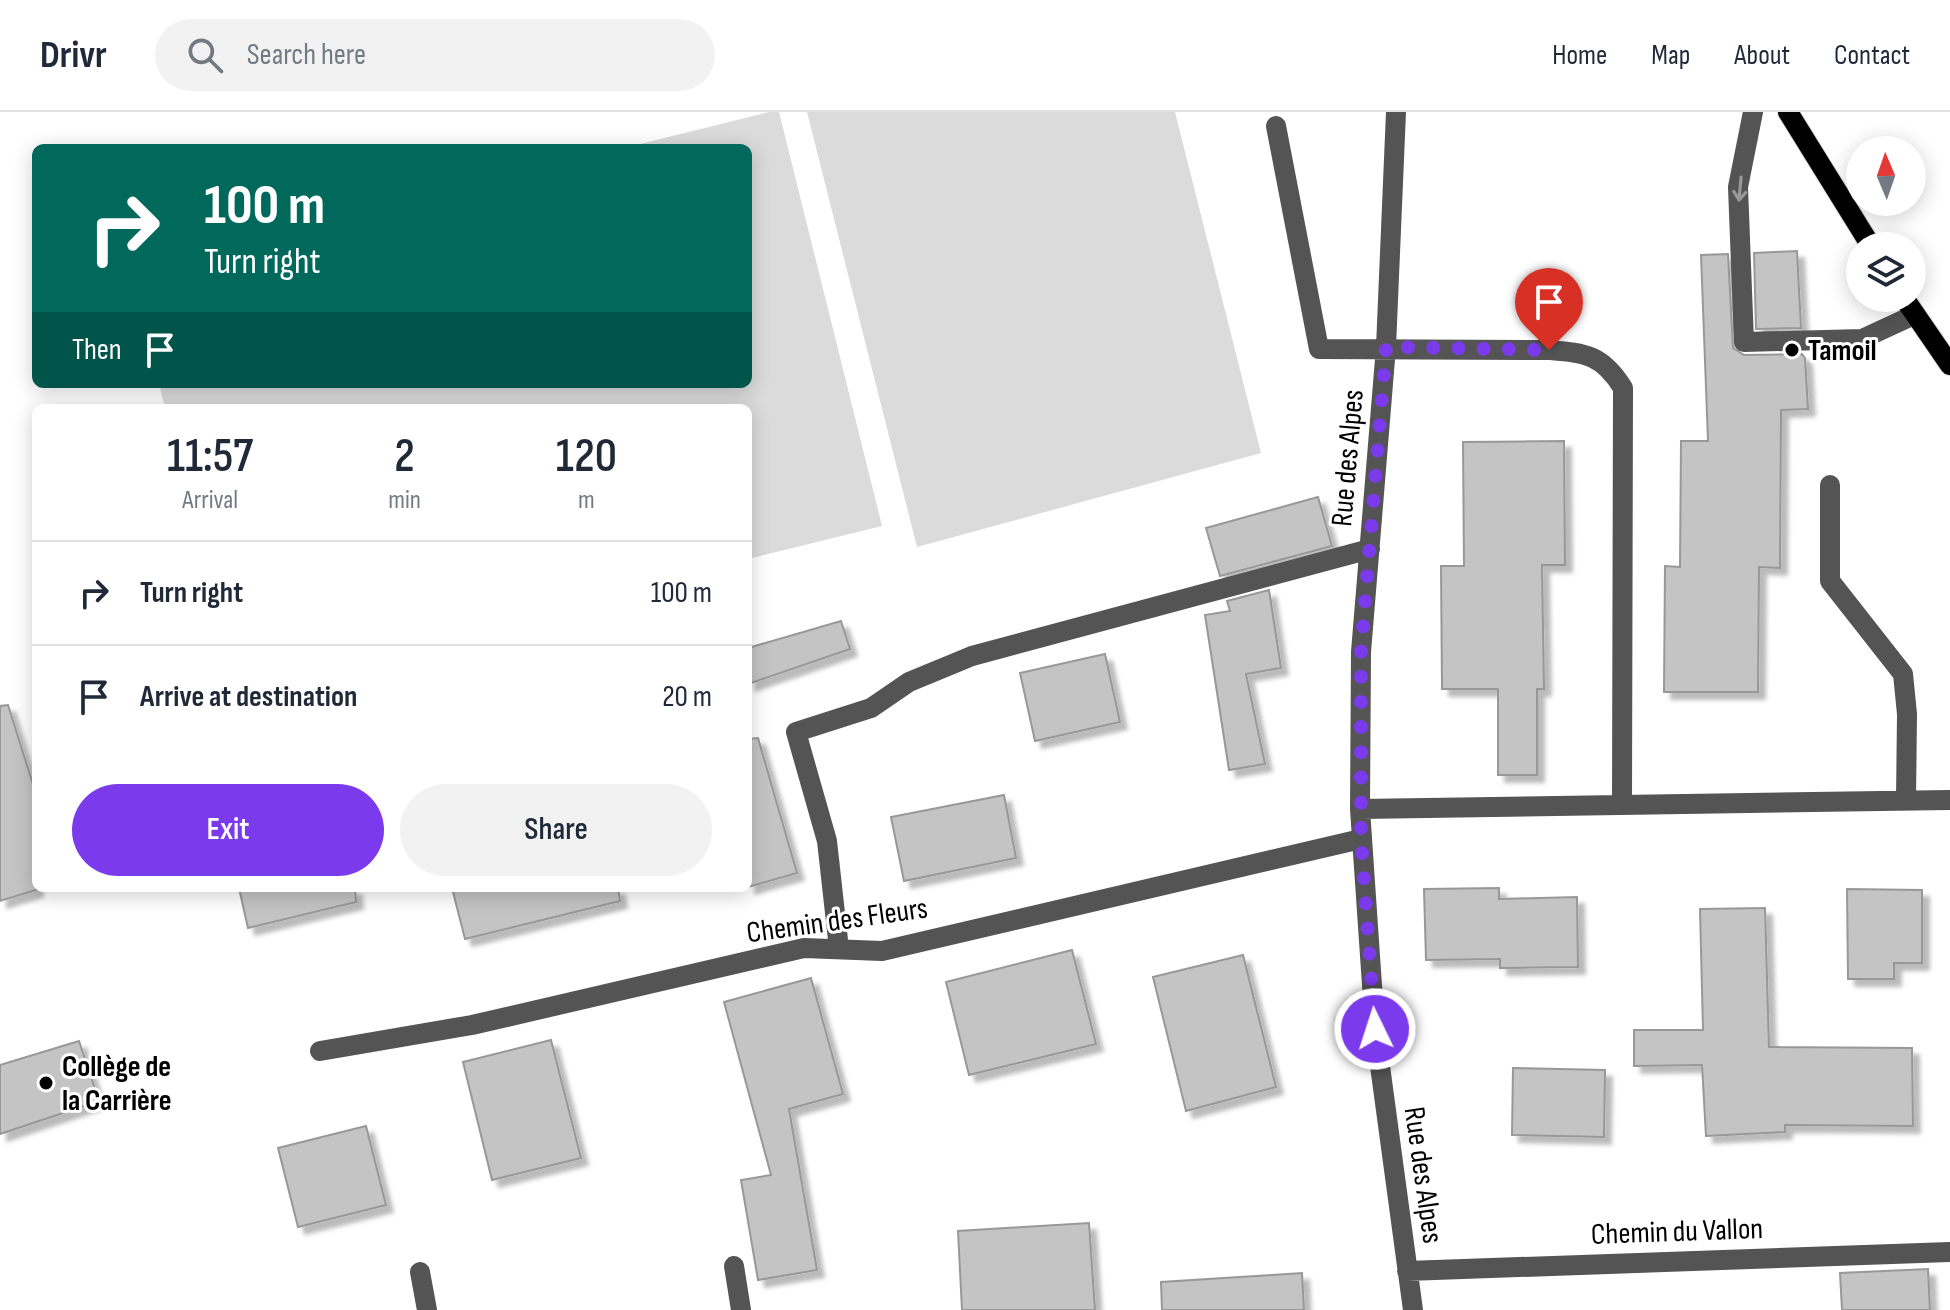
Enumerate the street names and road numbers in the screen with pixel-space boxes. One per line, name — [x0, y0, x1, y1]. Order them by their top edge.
street label: Rue des Alpes — [1324, 388, 1372, 528]
street label: Chemin des Fleurs — [744, 890, 930, 952]
street label: Rue des Alpes — [1396, 1105, 1450, 1246]
street label: Chemin du Vallon — [1590, 1211, 1764, 1253]

